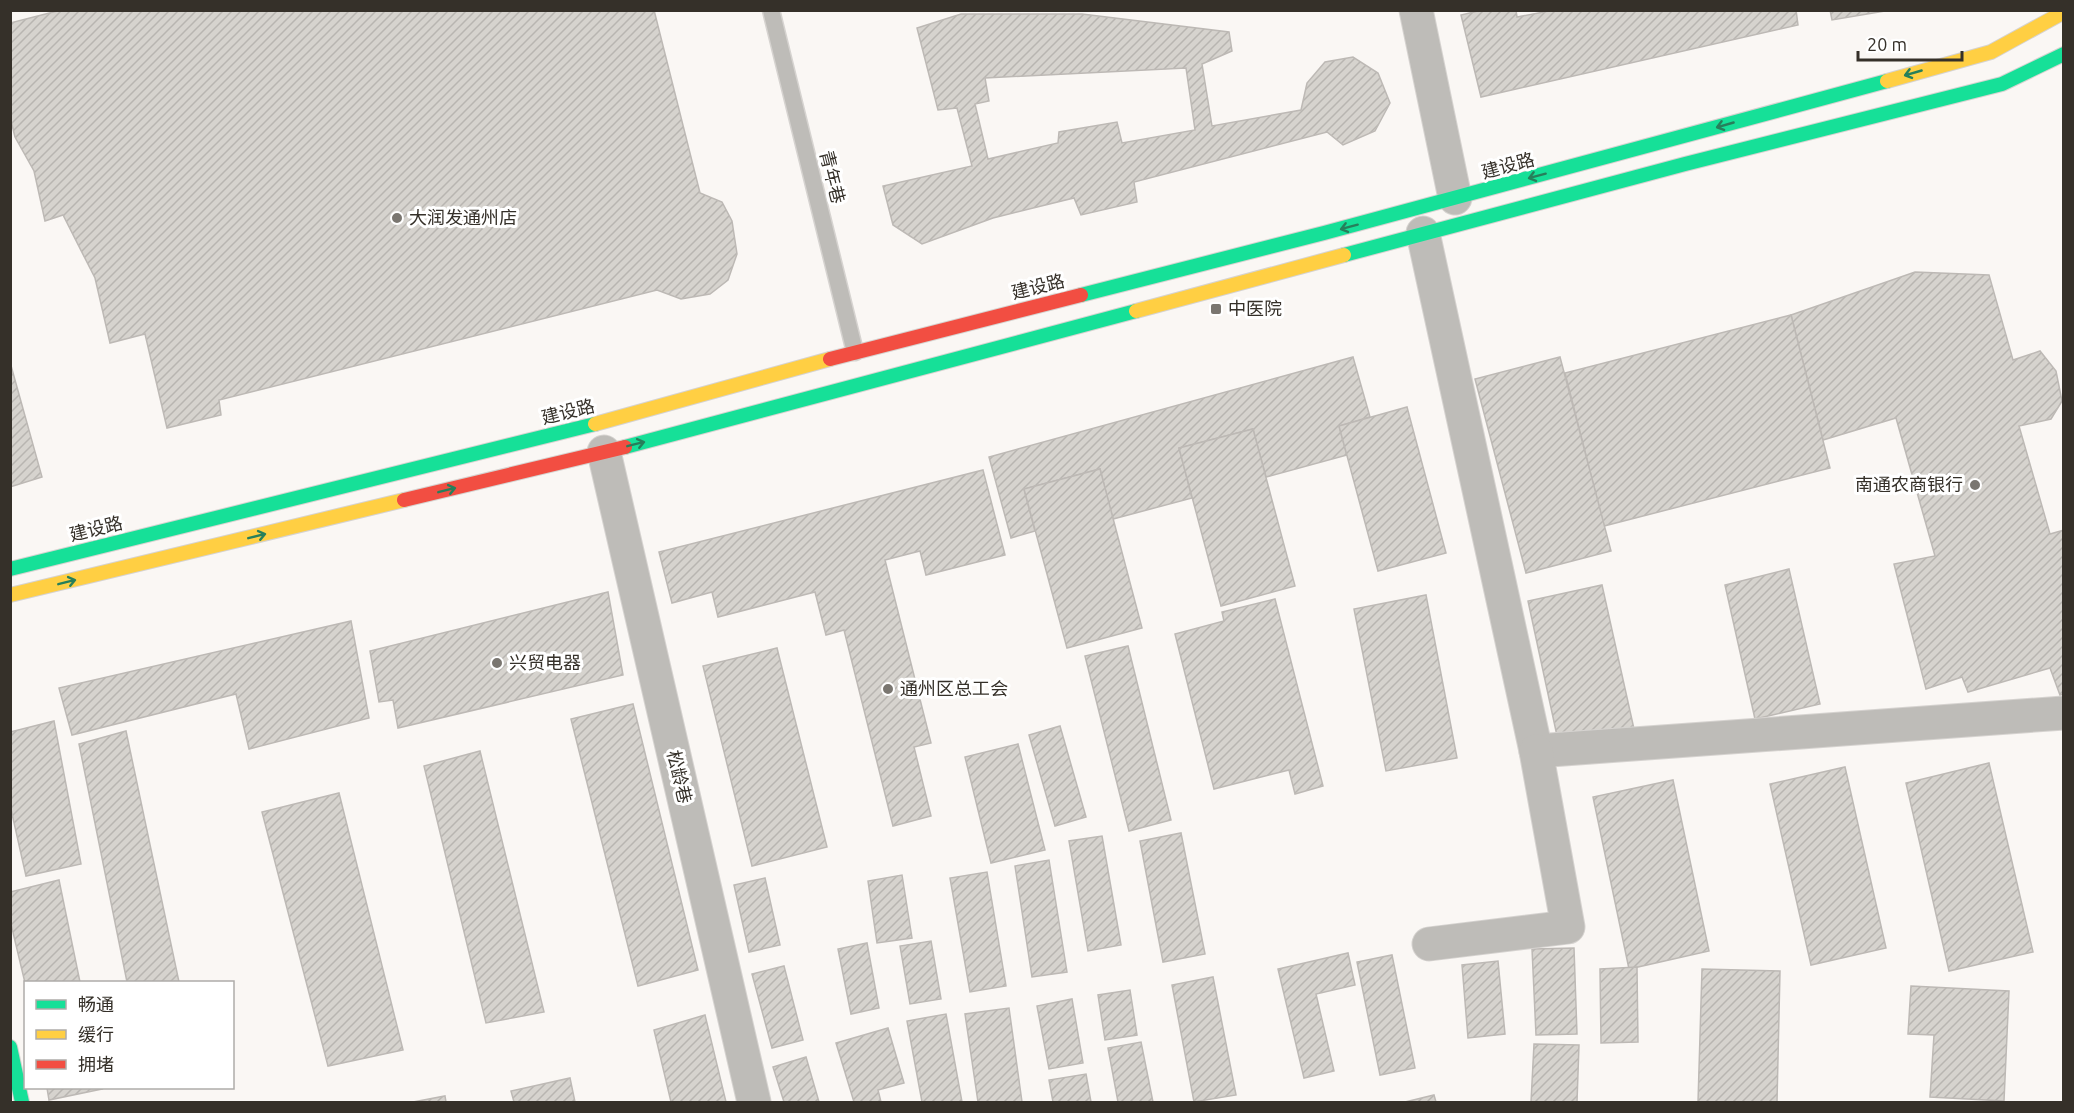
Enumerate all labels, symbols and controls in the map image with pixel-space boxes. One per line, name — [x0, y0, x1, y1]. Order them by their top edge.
scale bar — [1858, 24, 1962, 62]
text: 20 m — [1867, 34, 1907, 54]
one-way arrow — [1904, 68, 1923, 79]
one-way arrow — [1716, 120, 1735, 132]
street label: 青年巷 — [817, 148, 849, 205]
street label: 建设路 — [1479, 148, 1536, 182]
one-way arrow — [1528, 171, 1547, 183]
place label: 大润发通州店 — [409, 207, 517, 227]
marker: 大润发通州店 — [390, 211, 404, 225]
one-way arrow — [1339, 221, 1358, 233]
street label: 建设路 — [1009, 270, 1066, 302]
place label: 中医院 — [1228, 298, 1282, 318]
marker: 中医院 — [1209, 302, 1223, 316]
street label: 建设路 — [539, 395, 596, 427]
one-way arrow — [626, 438, 645, 450]
place label: 南通农商银行 — [1855, 474, 1963, 494]
marker: 南通农商银行 — [1968, 478, 1982, 492]
one-way arrow — [437, 484, 456, 496]
street label: 建设路 — [67, 512, 124, 544]
one-way arrow — [247, 529, 266, 541]
one-way arrow — [58, 575, 77, 587]
place label: 兴贸电器 — [509, 652, 581, 672]
marker: 兴贸电器 — [490, 656, 504, 670]
place label: 通州区总工会 — [900, 678, 1008, 698]
marker: 通州区总工会 — [881, 682, 895, 696]
street label: 松龄巷 — [664, 748, 696, 805]
legend — [24, 981, 234, 1089]
text: 畅通 — [78, 994, 114, 1014]
text: 缓行 — [78, 1024, 114, 1044]
text: 拥堵 — [78, 1054, 114, 1074]

